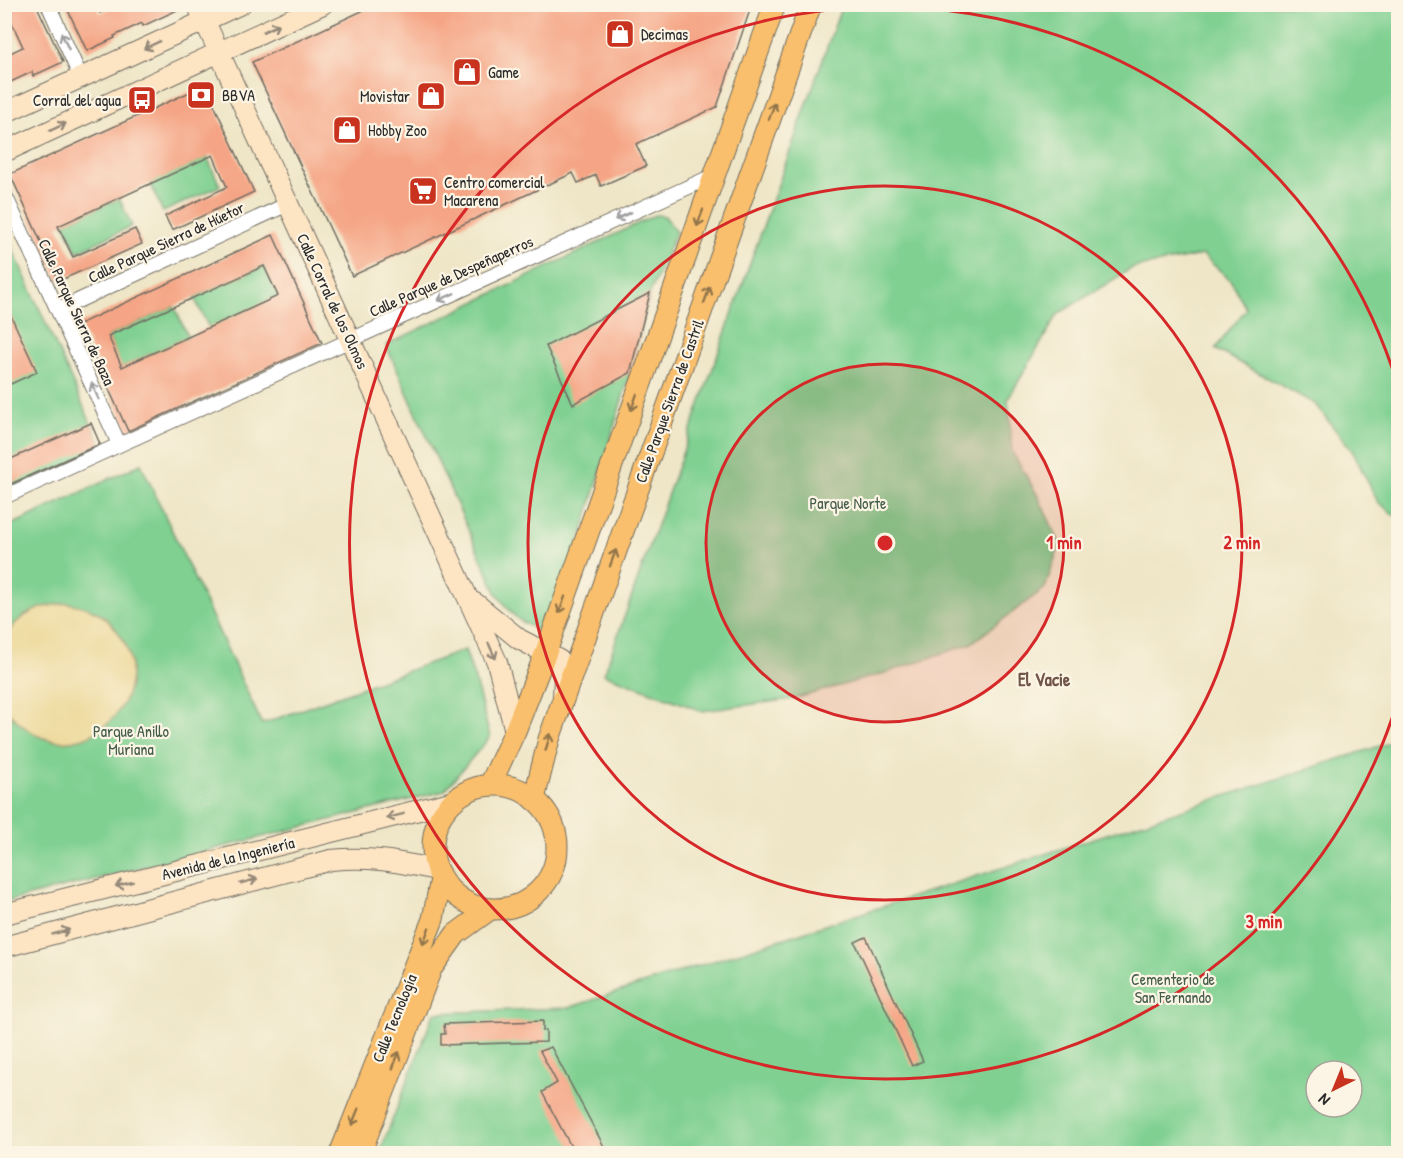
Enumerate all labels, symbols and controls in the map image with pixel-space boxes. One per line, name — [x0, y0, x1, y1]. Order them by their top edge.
shop icon: Decimas — [604, 18, 636, 50]
one-way arrow — [262, 22, 280, 34]
place label: Decimas — [641, 23, 688, 45]
one-way arrow — [58, 32, 69, 50]
one-way arrow — [143, 40, 161, 52]
shop icon: Game — [451, 56, 483, 88]
place label: Game — [488, 61, 520, 83]
bank icon: BBVA — [185, 79, 217, 111]
shop icon: Movistar — [415, 80, 447, 112]
bus stop icon: Corral del agua — [126, 84, 158, 116]
place label: BBVA — [222, 84, 255, 106]
place label: Movistar — [360, 85, 410, 107]
place label: Corral del agua — [33, 89, 121, 111]
one-way arrow — [768, 103, 779, 121]
shop icon: Hobby Zoo — [331, 114, 363, 146]
place label: Hobby Zoo — [368, 119, 427, 141]
one-way arrow — [48, 121, 66, 133]
place label: Centro comercial Macarena — [444, 171, 545, 211]
supermarket icon: Centro comercial Macarena — [407, 175, 439, 207]
street label: Calle Parque Sierra de Húetor — [84, 196, 248, 288]
one-way arrow — [693, 208, 704, 227]
one-way arrow — [615, 211, 633, 223]
street label: Calle Corral de los Olmos — [292, 230, 374, 372]
street label: Calle Parque de Despeñaperros — [366, 230, 536, 322]
street label: Calle Parque Sierra de Baza — [33, 235, 121, 389]
one-way arrow — [702, 286, 713, 305]
one-way arrow — [437, 291, 455, 303]
street label: Calle Parque Sierra de Castril — [629, 315, 709, 486]
one-way arrow — [88, 382, 100, 400]
one-way arrow — [628, 392, 639, 411]
park label: Parque Norte — [810, 492, 887, 514]
text: 1 min — [1046, 530, 1082, 555]
text: 2 min — [1224, 530, 1260, 555]
centre of rings — [875, 533, 895, 553]
one-way arrow — [609, 549, 620, 568]
one-way arrow — [555, 595, 566, 614]
one-way arrow — [487, 641, 498, 660]
district label: El Vacie — [1018, 667, 1071, 692]
park label: Parque Anillo Muriana — [93, 720, 170, 760]
one-way arrow — [543, 733, 554, 752]
one-way arrow — [386, 811, 405, 823]
street label: Avenida de la Ingeniería — [159, 831, 297, 885]
one-way arrow — [240, 875, 259, 887]
one-way arrow — [115, 879, 134, 891]
text: 3 min — [1246, 909, 1282, 934]
one-way arrow — [51, 925, 70, 937]
one-way arrow — [420, 926, 431, 945]
park label: Cementerio de San Fernando — [1131, 968, 1216, 1008]
street label: Calle Tecnología — [366, 971, 422, 1065]
one-way arrow — [391, 1051, 402, 1069]
north arrow — [1304, 1059, 1364, 1119]
text: N — [1313, 1089, 1334, 1111]
one-way arrow — [349, 1108, 360, 1126]

